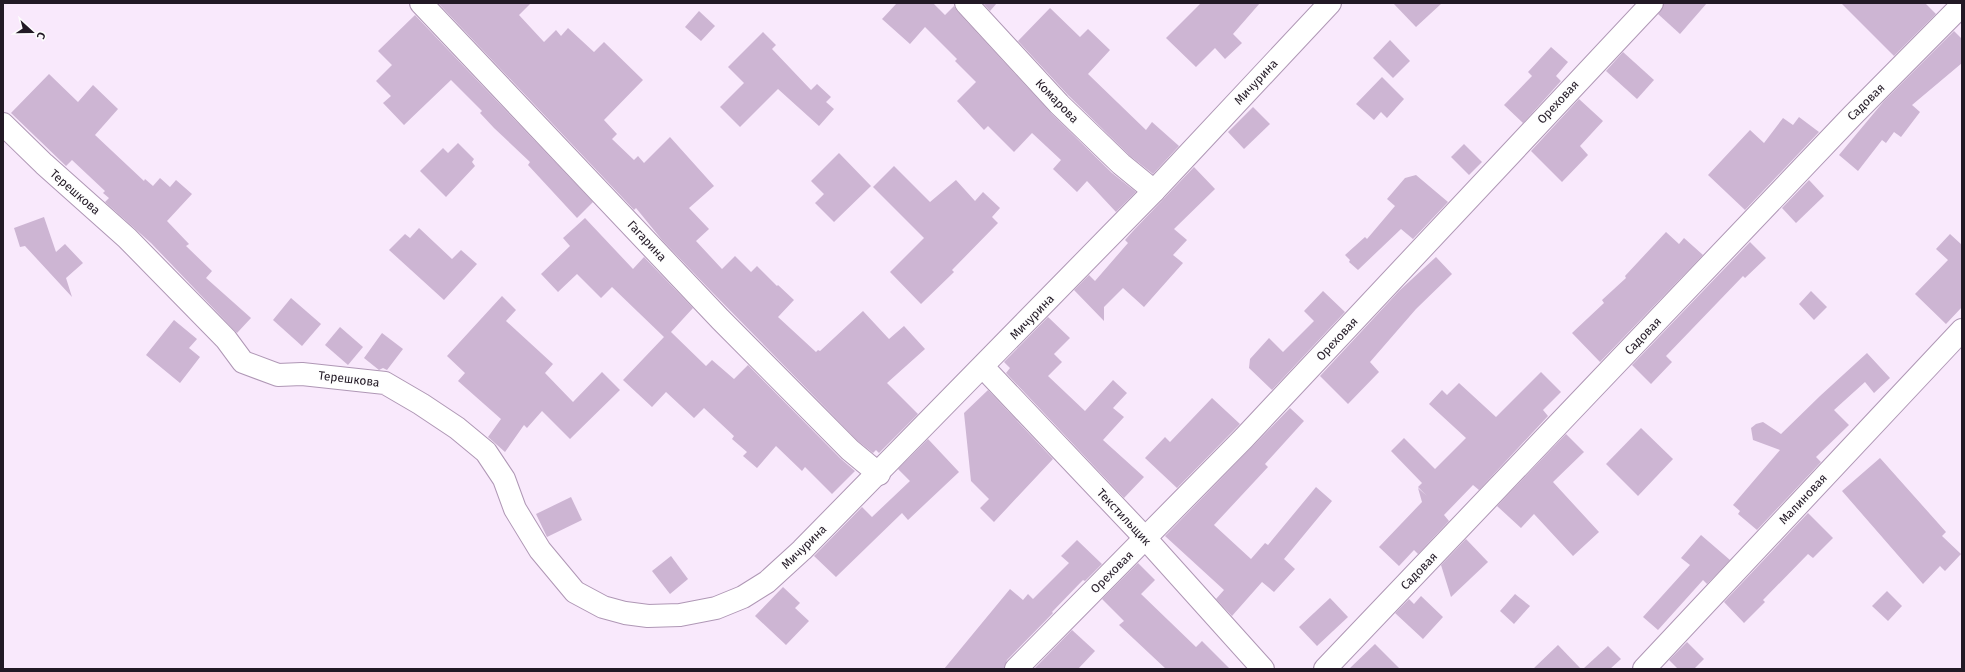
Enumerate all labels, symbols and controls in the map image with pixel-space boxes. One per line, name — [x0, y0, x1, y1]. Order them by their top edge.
north arrow — [12, 12, 52, 52]
text: С — [33, 30, 48, 41]
street label: Мичурина — [1231, 56, 1281, 108]
street label: Комарова — [1033, 76, 1081, 126]
street label: Ореховая — [1534, 77, 1582, 127]
street label: Садовая — [1845, 81, 1887, 123]
street label: Терешкова — [47, 167, 103, 217]
street label: Гагарина — [625, 218, 669, 264]
street label: Мичурина — [1007, 292, 1057, 342]
street label: Ореховая — [1313, 314, 1361, 364]
street label: Садовая — [1622, 314, 1664, 358]
street label: Терешкова — [318, 368, 380, 390]
street label: Малиновая — [1776, 471, 1830, 527]
street label: Текстильщик — [1094, 486, 1154, 549]
street label: Мичурина — [779, 522, 829, 572]
street label: Ореховая — [1088, 548, 1136, 596]
street label: Садовая — [1398, 549, 1440, 593]

